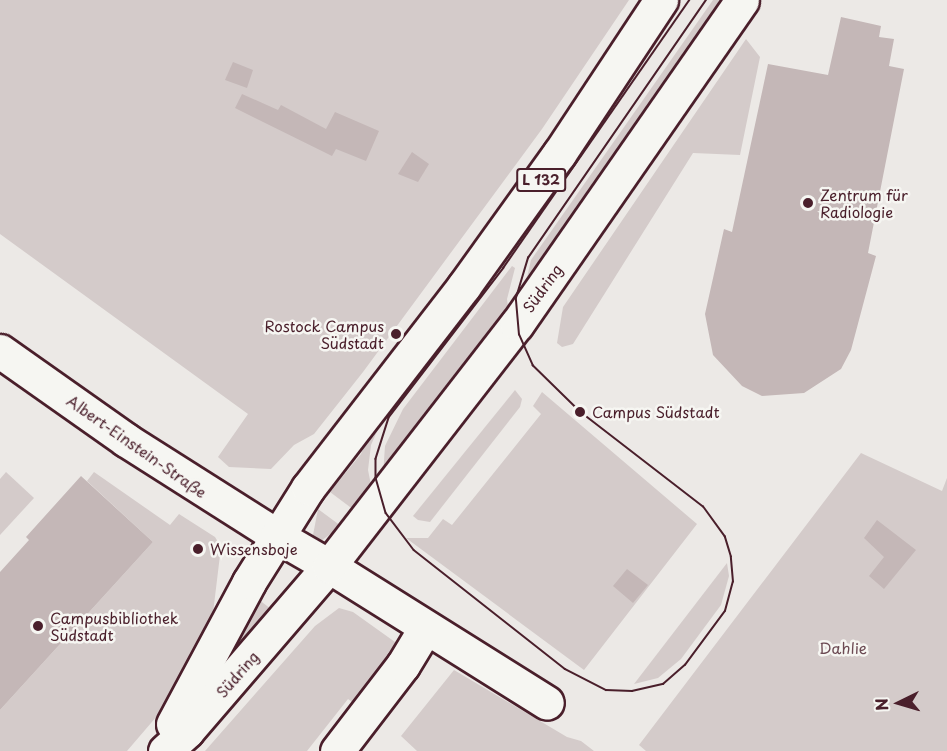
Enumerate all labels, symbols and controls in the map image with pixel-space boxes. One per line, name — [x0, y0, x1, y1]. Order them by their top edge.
road number: L 132 — [516, 169, 566, 191]
place label: Zentrum für Radiologie — [820, 185, 908, 220]
marker: Zentrum für Radiologie — [801, 196, 815, 210]
street label: Südring — [519, 260, 565, 316]
place label: Rostock Campus Südstadt — [265, 316, 384, 351]
marker: Rostock Campus Südstadt — [389, 327, 403, 341]
street label: Albert-Einstein-Straße — [64, 391, 210, 501]
place label: Campus Südstadt — [592, 403, 719, 421]
marker: Campus Südstadt — [573, 405, 587, 419]
place label: Wissensboje — [210, 540, 298, 558]
marker: Wissensboje — [191, 542, 205, 556]
place label: Campusbibliothek Südstadt — [50, 608, 178, 643]
marker: Campusbibliothek Südstadt — [31, 619, 45, 633]
park label: Dahlie — [819, 639, 867, 657]
street label: Südring — [212, 647, 262, 701]
north arrow — [869, 673, 929, 733]
text: N — [869, 697, 894, 712]

